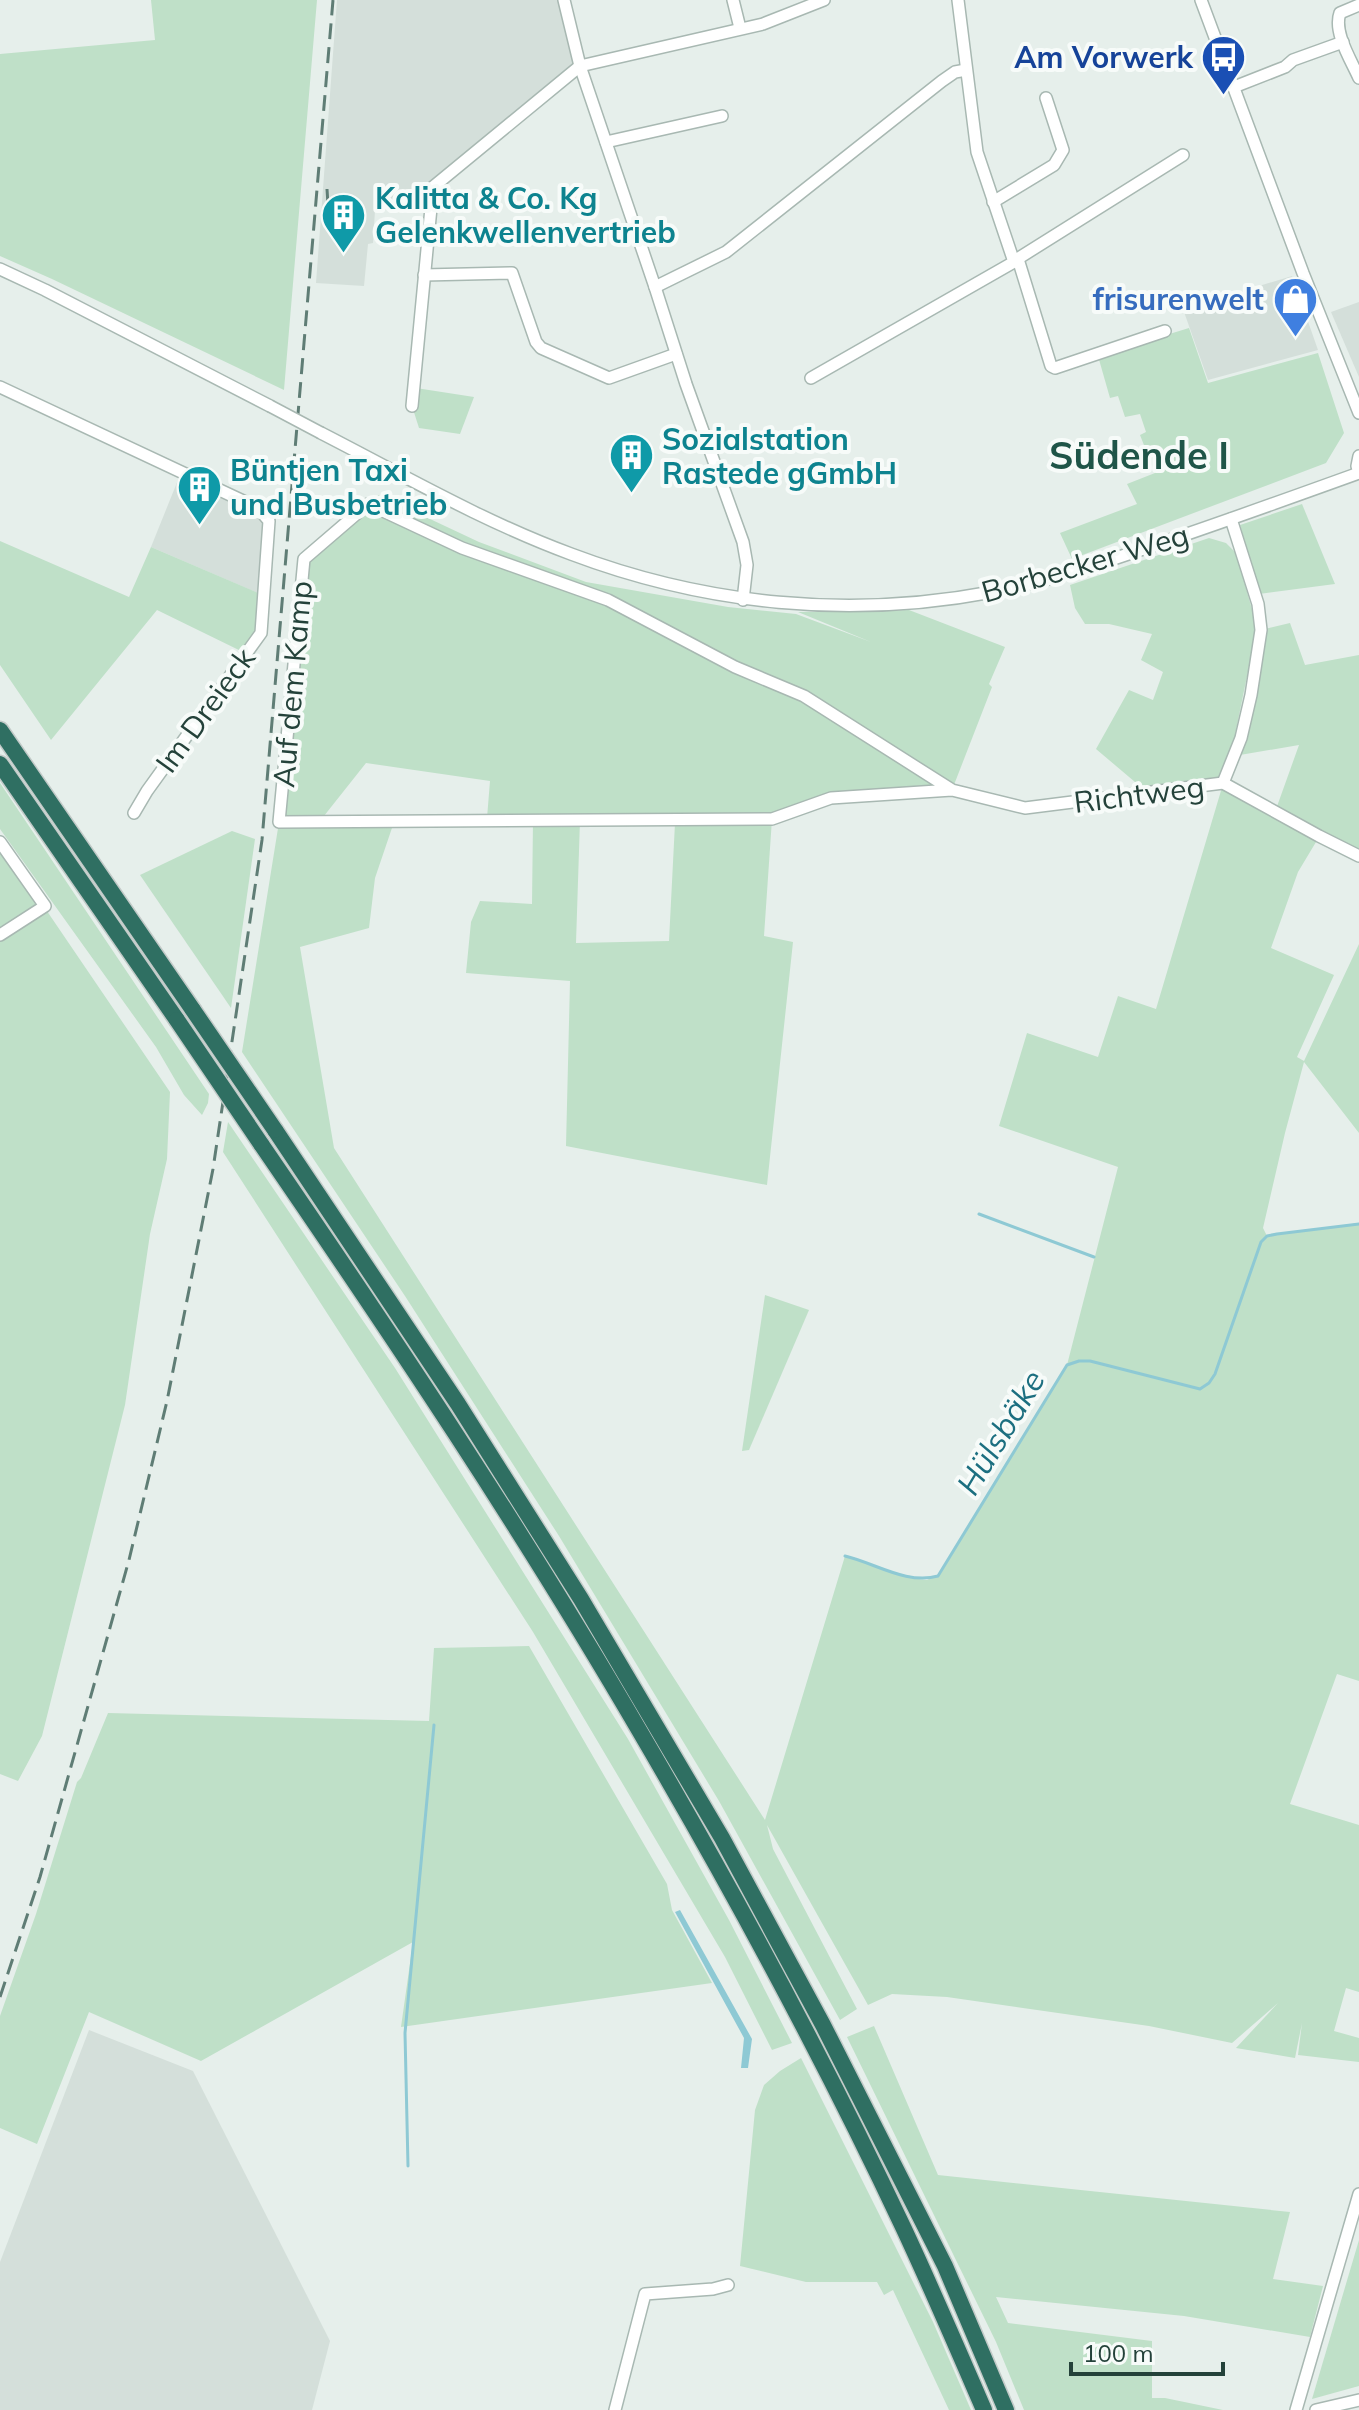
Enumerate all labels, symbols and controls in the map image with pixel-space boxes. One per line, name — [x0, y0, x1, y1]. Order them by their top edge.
bus stop icon: Am Vorwerk — [1200, 33, 1248, 96]
place label: Am Vorwerk — [1014, 38, 1194, 76]
place label: Kalitta & Co. Kg Gelenkwellenvertrieb — [375, 179, 676, 251]
building icon: Kalitta & Co. Kg Gelenkwellenvertrieb — [320, 191, 368, 254]
shop icon: frisurenwelt — [1271, 275, 1319, 338]
place label: frisurenwelt — [1093, 280, 1264, 318]
place label: Sozialstation Rastede gGmbH — [662, 420, 897, 492]
district label: Südende I — [1049, 431, 1229, 479]
building icon: Sozialstation Rastede gGmbH — [607, 432, 655, 495]
place label: Büntjen Taxi und Busbetrieb — [230, 451, 447, 523]
building icon: Büntjen Taxi und Busbetrieb — [175, 463, 223, 526]
street label: Borbecker Weg — [977, 515, 1193, 611]
street label: Auf dem Kamp — [264, 579, 320, 789]
street label: Im Dreieck — [147, 640, 263, 780]
street label: Richtweg — [1072, 767, 1206, 821]
water label: Hülsbäke — [947, 1362, 1053, 1502]
scale bar — [1071, 2326, 1223, 2376]
text: 100 m — [1083, 2338, 1154, 2368]

